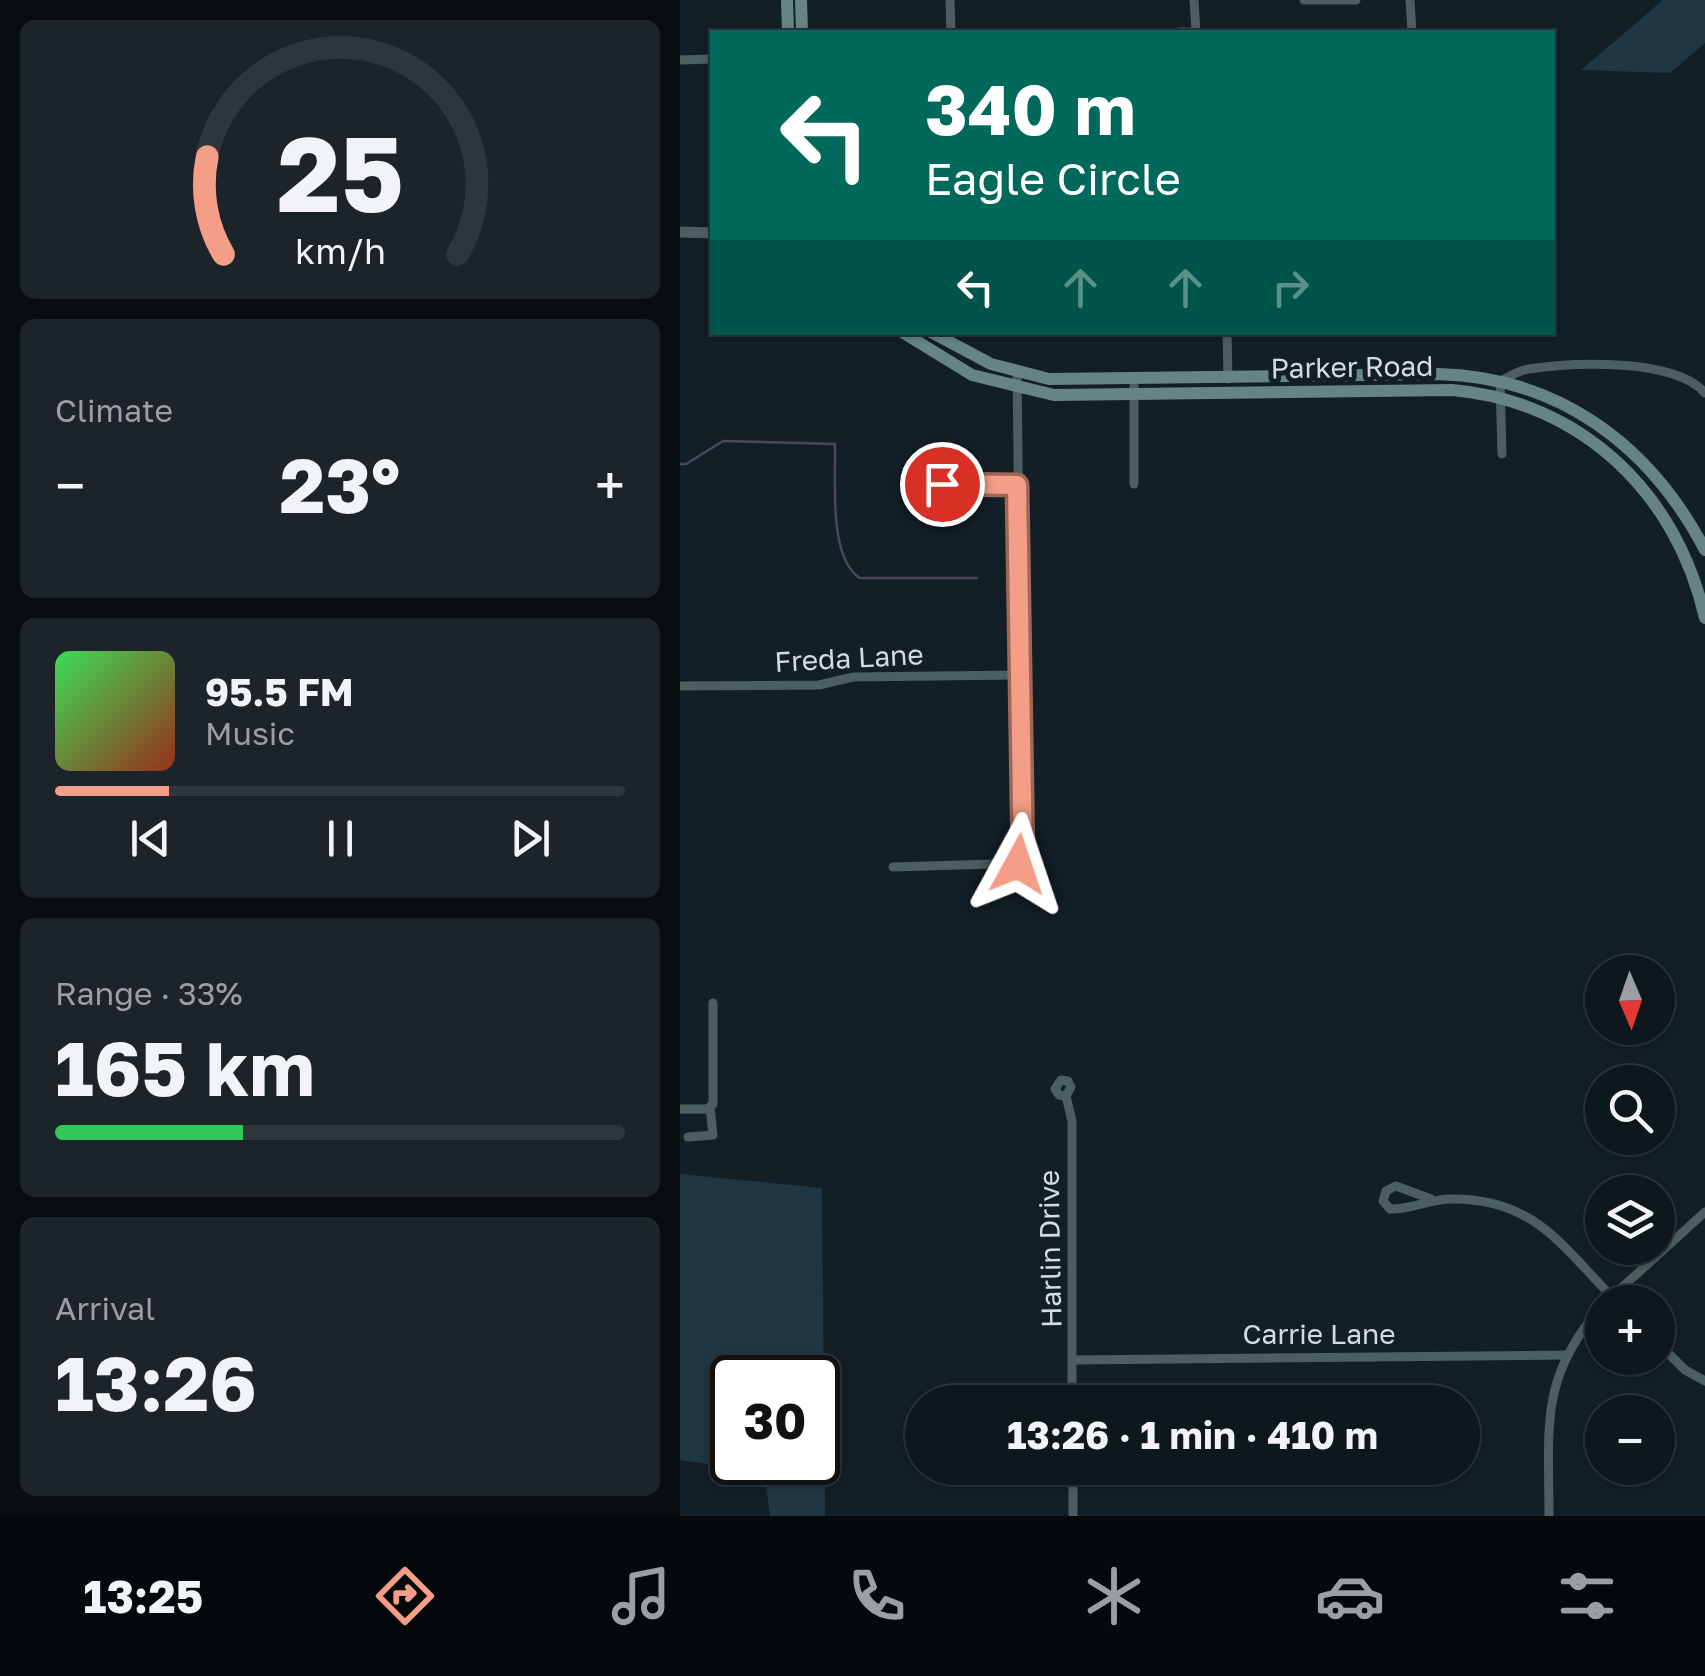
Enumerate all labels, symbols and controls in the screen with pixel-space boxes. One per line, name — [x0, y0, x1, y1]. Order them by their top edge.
text: 340 m — [925, 66, 1136, 150]
icon: left — [760, 70, 890, 200]
text: 25 — [277, 110, 403, 235]
text: Eagle Circle — [925, 151, 1181, 205]
text: km/h — [295, 229, 385, 272]
icon: left — [948, 260, 1003, 315]
icon: ahead — [1053, 260, 1108, 315]
icon: ahead — [1158, 260, 1213, 315]
icon: right — [1263, 260, 1318, 315]
street label: Parker Road — [1270, 349, 1434, 384]
text: Climate — [55, 391, 173, 429]
text: 23° — [280, 439, 400, 530]
pin — [900, 442, 985, 527]
text: − — [55, 452, 85, 518]
text: + — [595, 452, 625, 518]
icon: arrive — [915, 457, 970, 512]
street label: Freda Lane — [774, 637, 924, 678]
text: 95.5 FM — [205, 669, 354, 714]
text: Music — [205, 714, 295, 752]
icon: previous — [123, 811, 178, 866]
icon: pause — [313, 811, 368, 866]
icon: next — [503, 811, 558, 866]
position arrow — [966, 812, 1070, 916]
north arrow — [1585, 955, 1675, 1045]
map controls — [1585, 955, 1675, 1485]
text: Range · 33% — [55, 974, 242, 1012]
text: 165 km — [55, 1022, 315, 1113]
button: search — [1585, 1065, 1675, 1155]
street label: Harlin Drive — [1032, 1170, 1067, 1328]
button: layers — [1585, 1175, 1675, 1265]
button: + — [1585, 1285, 1675, 1375]
text: Arrival — [55, 1289, 155, 1327]
street label: Carrie Lane — [1243, 1317, 1395, 1350]
text: 13:26 — [55, 1337, 257, 1428]
speed limit sign: 30 — [710, 1355, 840, 1485]
button: − — [1585, 1395, 1675, 1485]
text: 13:26 · 1 min · 410 m — [1007, 1412, 1378, 1457]
icon: directions — [370, 1561, 440, 1631]
icon: music — [606, 1561, 676, 1631]
icon: phone — [842, 1561, 912, 1631]
icon: climate — [1079, 1561, 1149, 1631]
icon: car — [1315, 1561, 1385, 1631]
icon: filters — [1552, 1561, 1622, 1631]
text: 13:25 — [83, 1569, 203, 1623]

